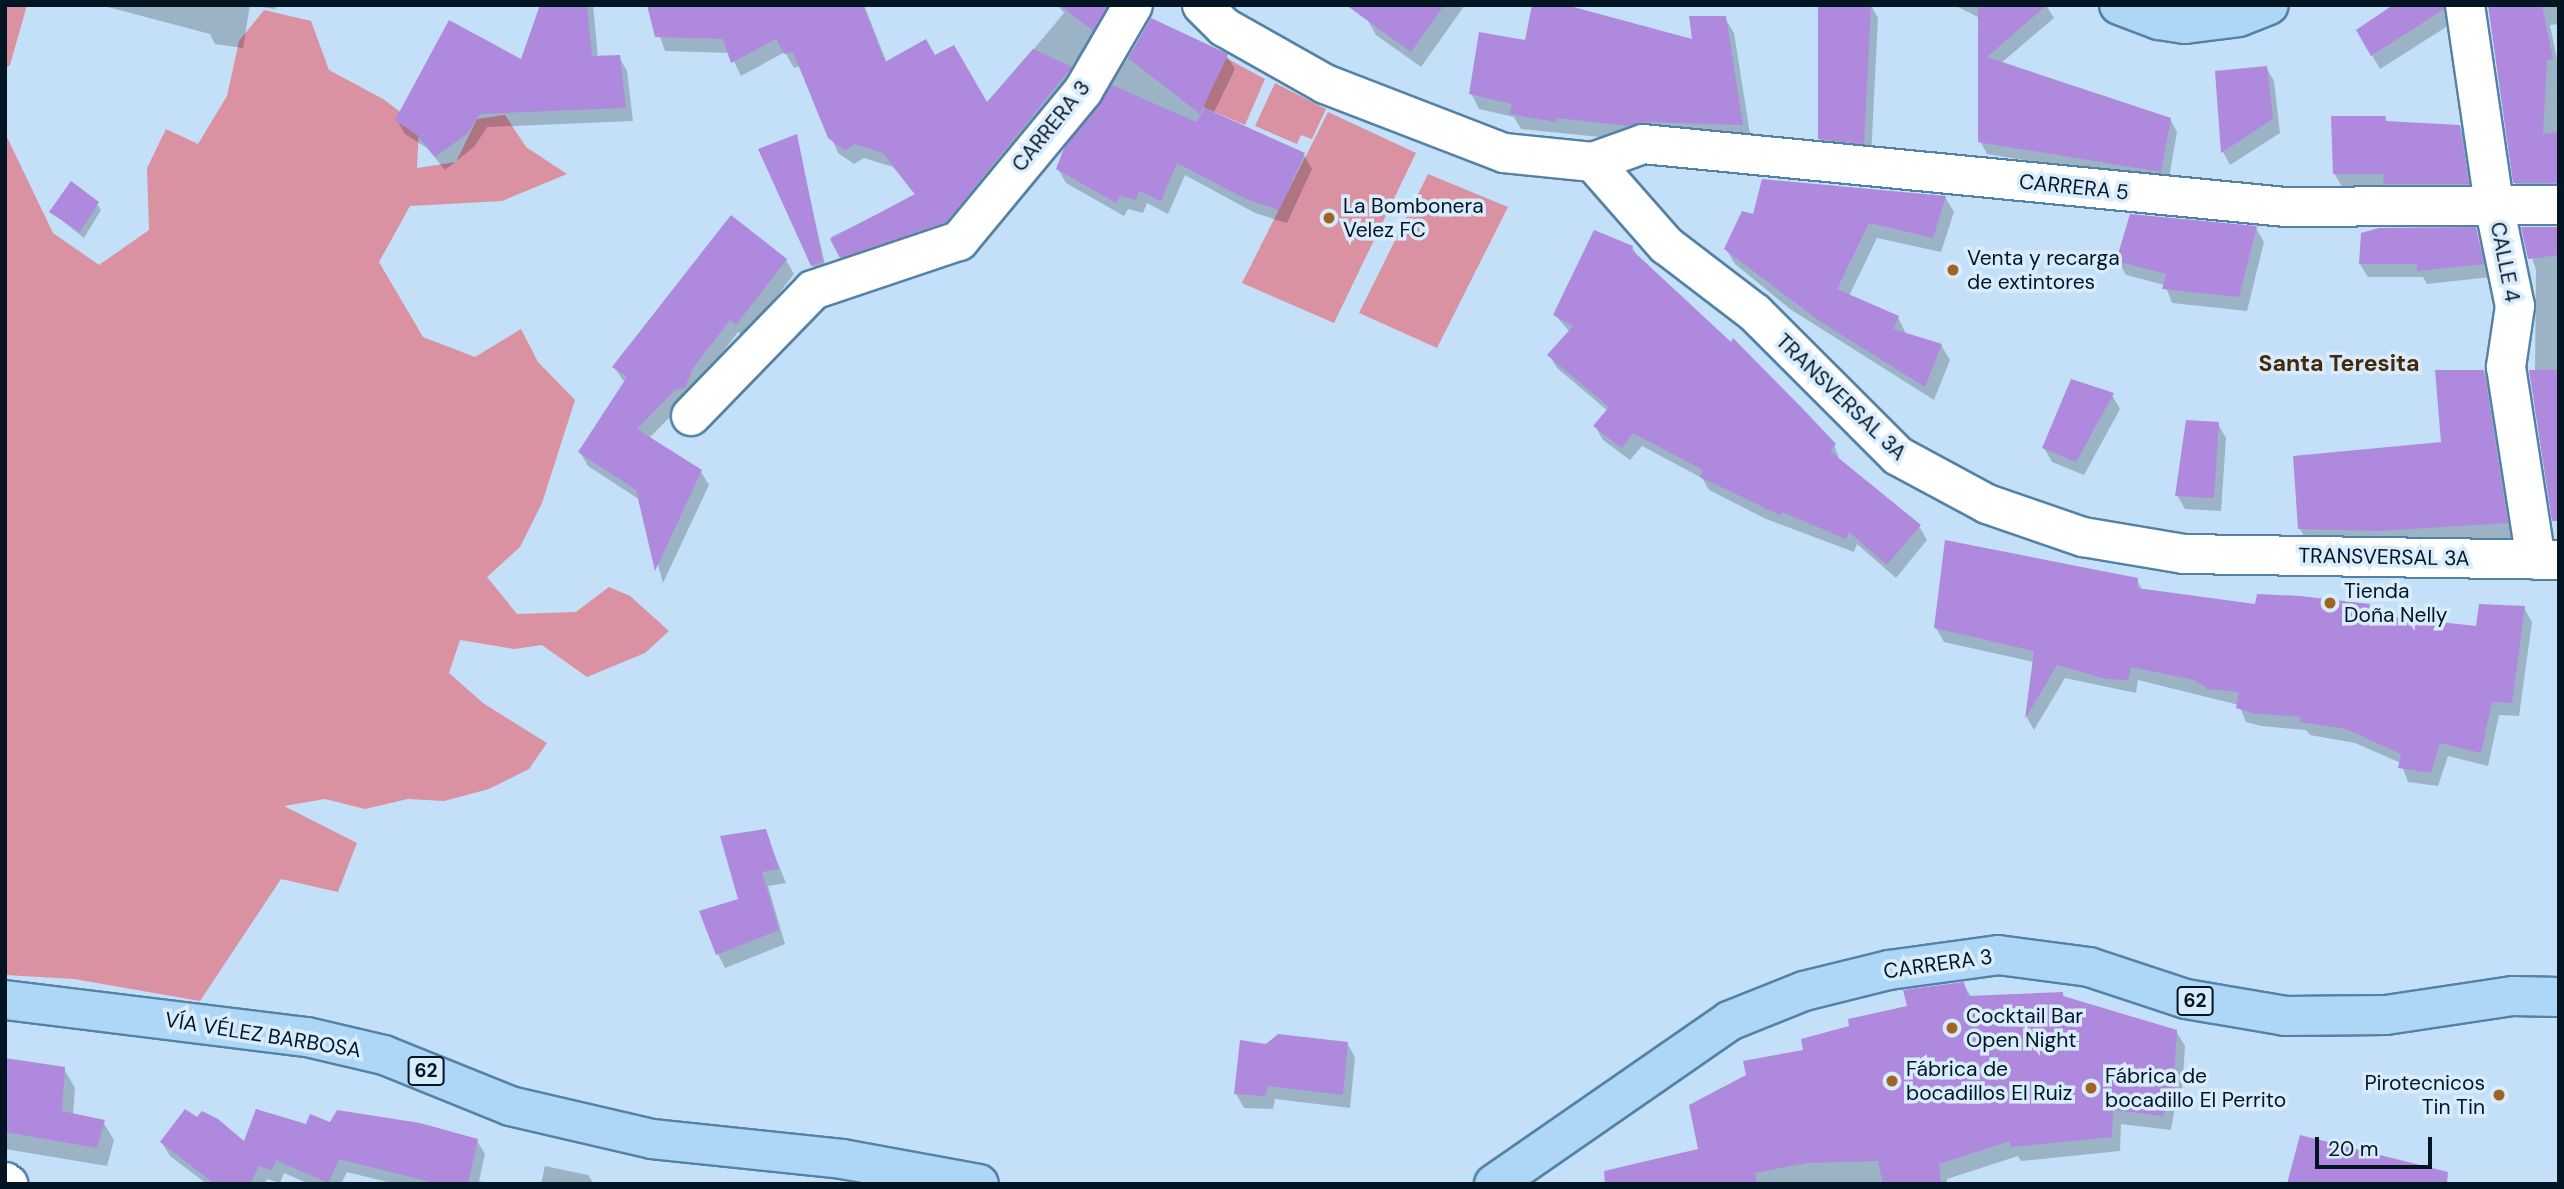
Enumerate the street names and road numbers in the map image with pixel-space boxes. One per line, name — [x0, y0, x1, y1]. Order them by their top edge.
street label: CARRERA 3 — [1007, 75, 1095, 177]
street label: CARRERA 5 — [2018, 169, 2130, 205]
street label: CALLE 4 — [2485, 220, 2525, 304]
street label: TRANSVERSAL 3A — [1771, 328, 1911, 466]
street label: TRANSVERSAL 3A — [2298, 543, 2470, 571]
street label: CARRERA 3 — [1882, 944, 1994, 984]
road number: 62 — [2176, 986, 2214, 1016]
street label: VÍA VÉLEZ BARBOSA — [163, 1007, 363, 1063]
road number: 62 — [407, 1056, 445, 1086]

